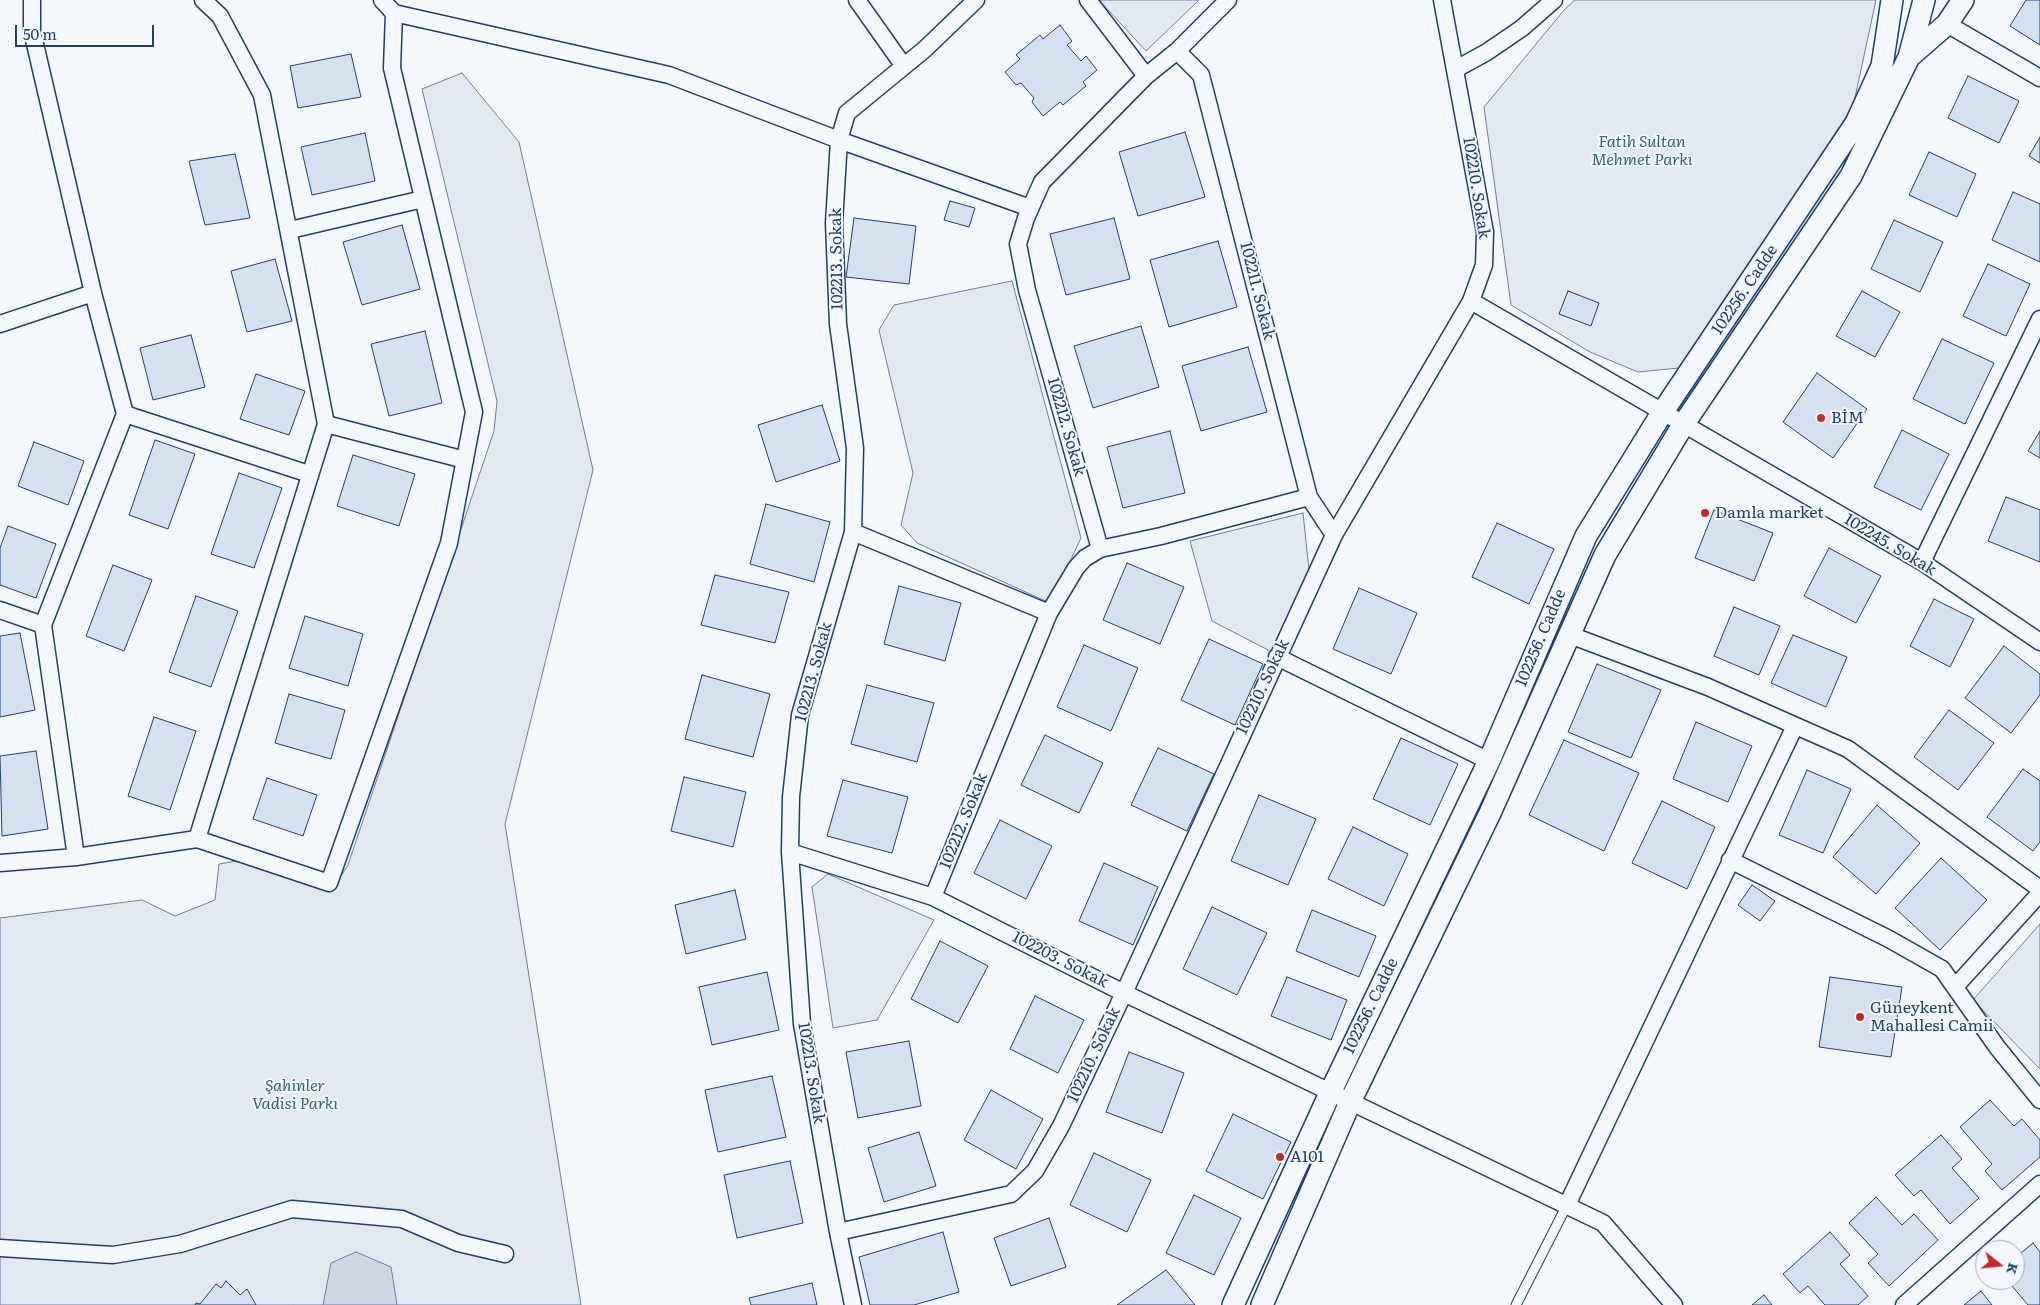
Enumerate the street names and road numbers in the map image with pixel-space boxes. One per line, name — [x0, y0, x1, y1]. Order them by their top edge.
street label: 102210. Sokak — [1458, 136, 1494, 240]
street label: 102213. Sokak — [827, 208, 847, 310]
street label: 102211. Sokak — [1236, 240, 1278, 342]
street label: 102256. Cadde — [1708, 241, 1782, 339]
street label: 102212. Sokak — [1043, 375, 1089, 479]
street label: 102245. Sokak — [1840, 510, 1940, 580]
street label: 102256. Cadde — [1512, 586, 1570, 690]
street label: 102213. Sokak — [791, 620, 837, 724]
street label: 102210. Sokak — [1233, 636, 1293, 738]
street label: 102212. Sokak — [936, 770, 992, 872]
street label: 102203. Sokak — [1009, 928, 1111, 992]
street label: 102256. Cadde — [1340, 955, 1402, 1057]
street label: 102210. Sokak — [1064, 1004, 1124, 1106]
street label: 102213. Sokak — [794, 1021, 828, 1125]

